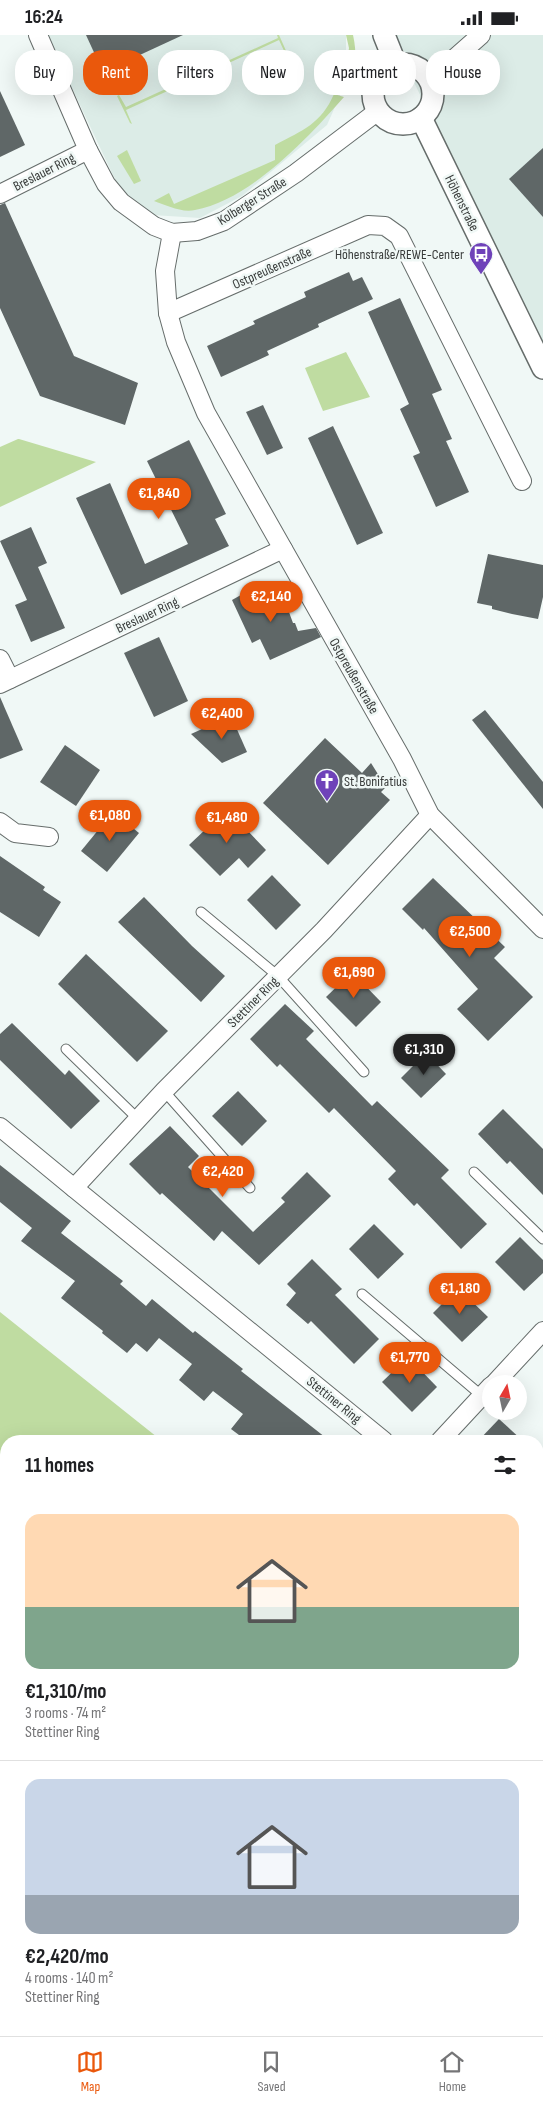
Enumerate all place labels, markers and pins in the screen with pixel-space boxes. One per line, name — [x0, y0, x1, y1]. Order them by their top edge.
bus stop icon: Höhenstraße/REWE-Center — [468, 241, 494, 275]
place label: Höhenstraße/REWE-Center — [335, 246, 464, 263]
pin: €1,840 — [118, 477, 200, 520]
pin: €2,140 — [230, 581, 312, 623]
pin: €2,400 — [181, 697, 263, 740]
church icon: St. Bonifatius — [314, 768, 340, 802]
place label: St. Bonifatius — [344, 773, 407, 790]
pin: €1,080 — [69, 799, 151, 842]
pin: €1,480 — [186, 801, 268, 844]
pin: €2,500 — [429, 915, 511, 958]
pin: €1,690 — [313, 957, 395, 999]
pin: €1,310 — [383, 1033, 465, 1076]
pin: €2,420 — [182, 1155, 264, 1198]
pin: €1,180 — [419, 1273, 501, 1315]
pin: €1,770 — [369, 1341, 451, 1384]

